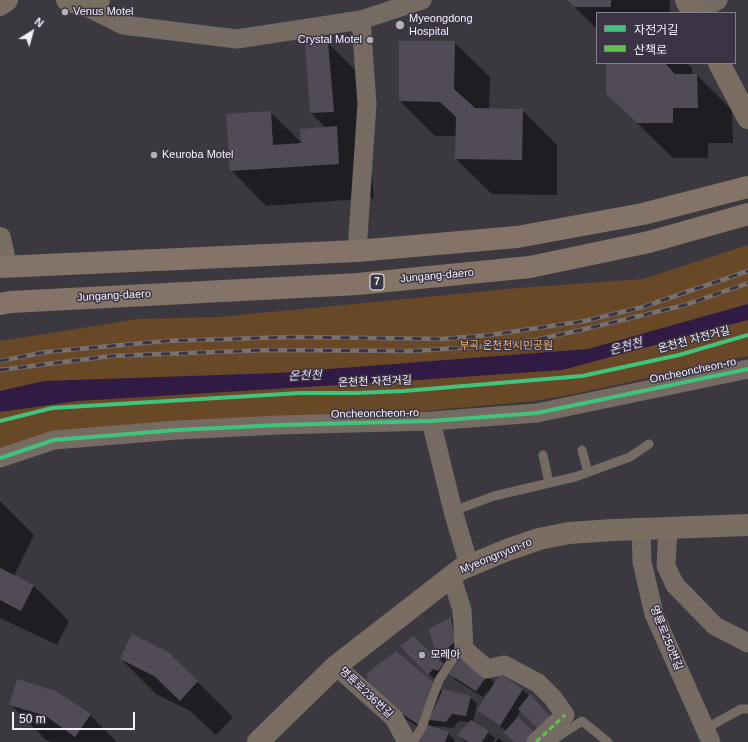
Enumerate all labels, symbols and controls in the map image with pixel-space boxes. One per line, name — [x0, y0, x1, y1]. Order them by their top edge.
place label: Venus Motel — [73, 5, 134, 19]
marker: Venus Motel — [60, 7, 70, 17]
north arrow — [12, 12, 52, 52]
place label: Myeongdong Hospital — [409, 12, 473, 38]
legend — [596, 12, 736, 64]
text: N — [32, 15, 46, 30]
marker: Myeongdong Hospital — [394, 19, 406, 31]
text: 자전거길 — [634, 23, 678, 37]
place label: Crystal Motel — [298, 33, 362, 47]
marker: Crystal Motel — [365, 35, 375, 45]
text: 산책로 — [634, 43, 667, 57]
place label: Keuroba Motel — [162, 148, 234, 162]
marker: Keuroba Motel — [149, 150, 159, 160]
street label: Jungang-daero — [400, 266, 474, 286]
road number: 7 — [370, 274, 384, 290]
street label: Jungang-daero — [77, 287, 151, 305]
street label: 온천천 자전거길 — [657, 324, 731, 356]
water label: 온천천 — [608, 336, 644, 358]
park label: 부곡 온천천시민공원 — [459, 339, 553, 353]
street label: Oncheoncheon-ro — [649, 355, 737, 387]
water label: 온천천 — [288, 368, 322, 384]
street label: 온천천 자전거길 — [338, 374, 412, 390]
street label: Oncheoncheon-ro — [331, 407, 419, 421]
street label: Myeongnyun-ro — [458, 536, 534, 576]
street label: 명륜로250번길 — [647, 604, 685, 672]
place label: 모레아 — [430, 648, 460, 662]
marker: 모레아 — [417, 650, 427, 660]
street label: 명륜로236번길 — [336, 665, 396, 721]
scale bar — [14, 704, 137, 730]
text: 50 m — [19, 712, 46, 726]

